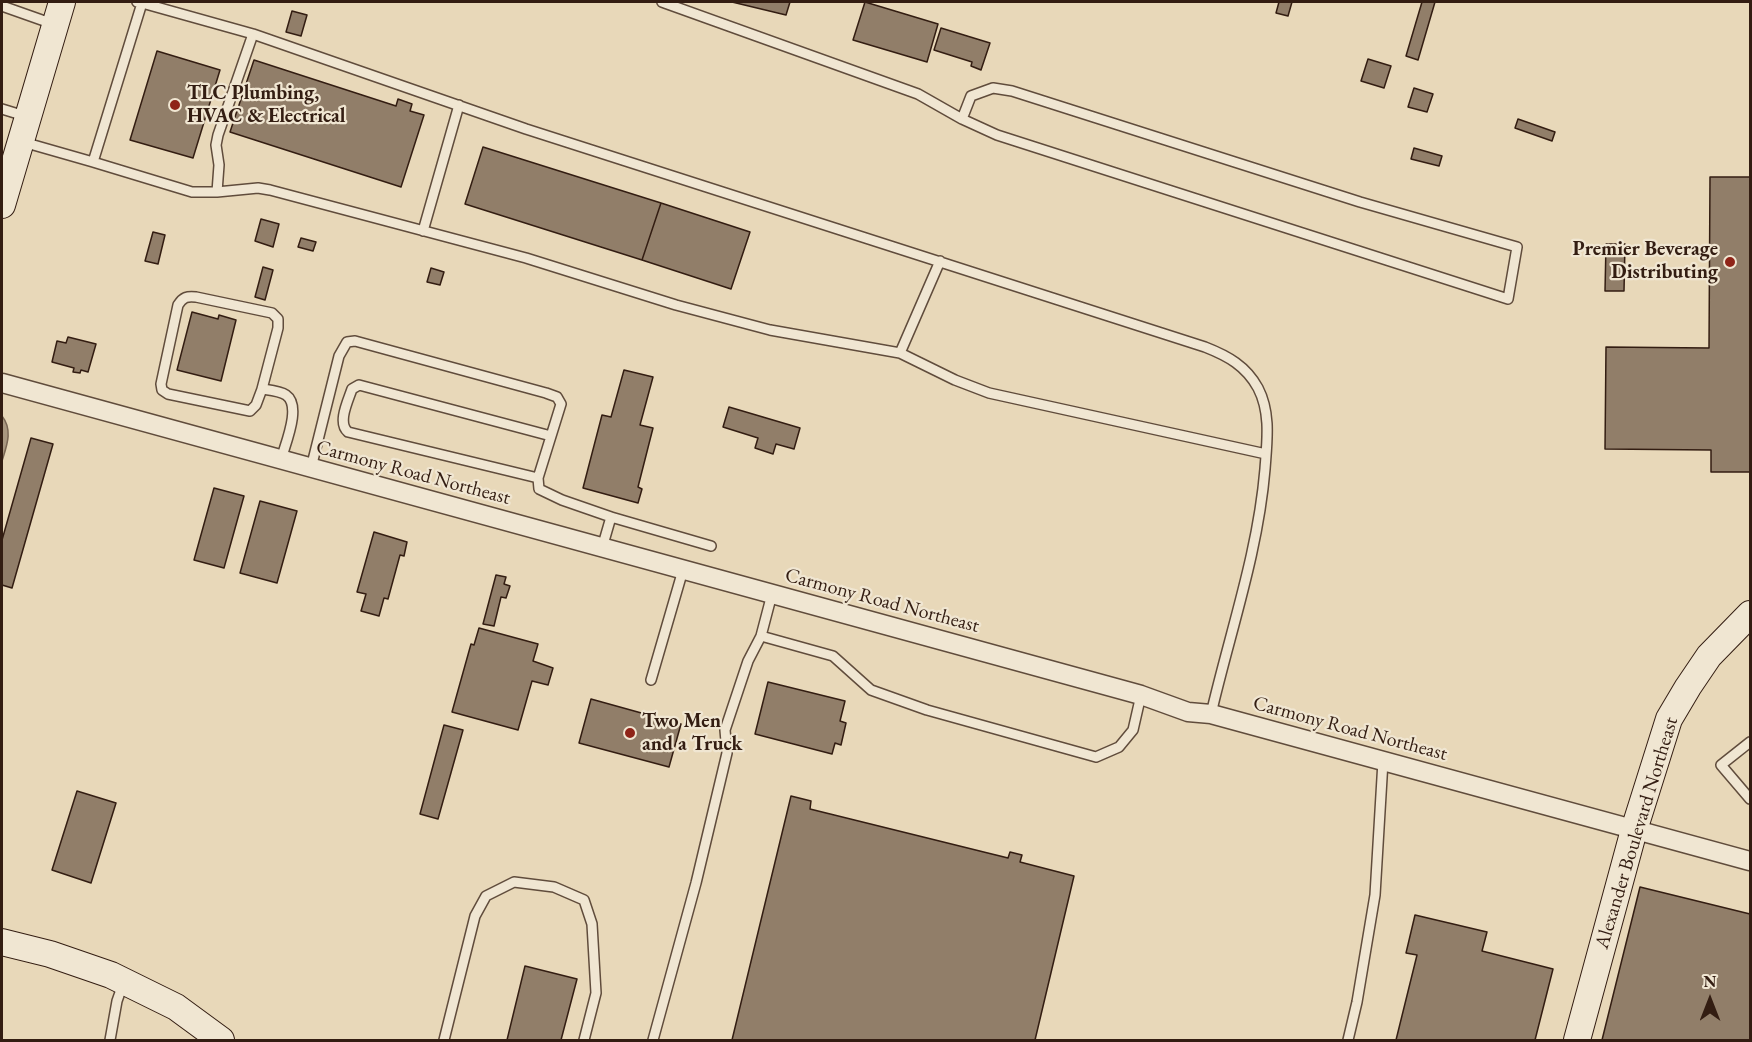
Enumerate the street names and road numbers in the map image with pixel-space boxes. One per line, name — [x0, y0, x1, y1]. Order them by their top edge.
street label: Carmony Road Northeast — [313, 435, 513, 511]
street label: Carmony Road Northeast — [782, 563, 982, 639]
street label: Carmony Road Northeast — [1250, 691, 1450, 767]
street label: Alexander Boulevard Northeast — [1590, 714, 1684, 952]

